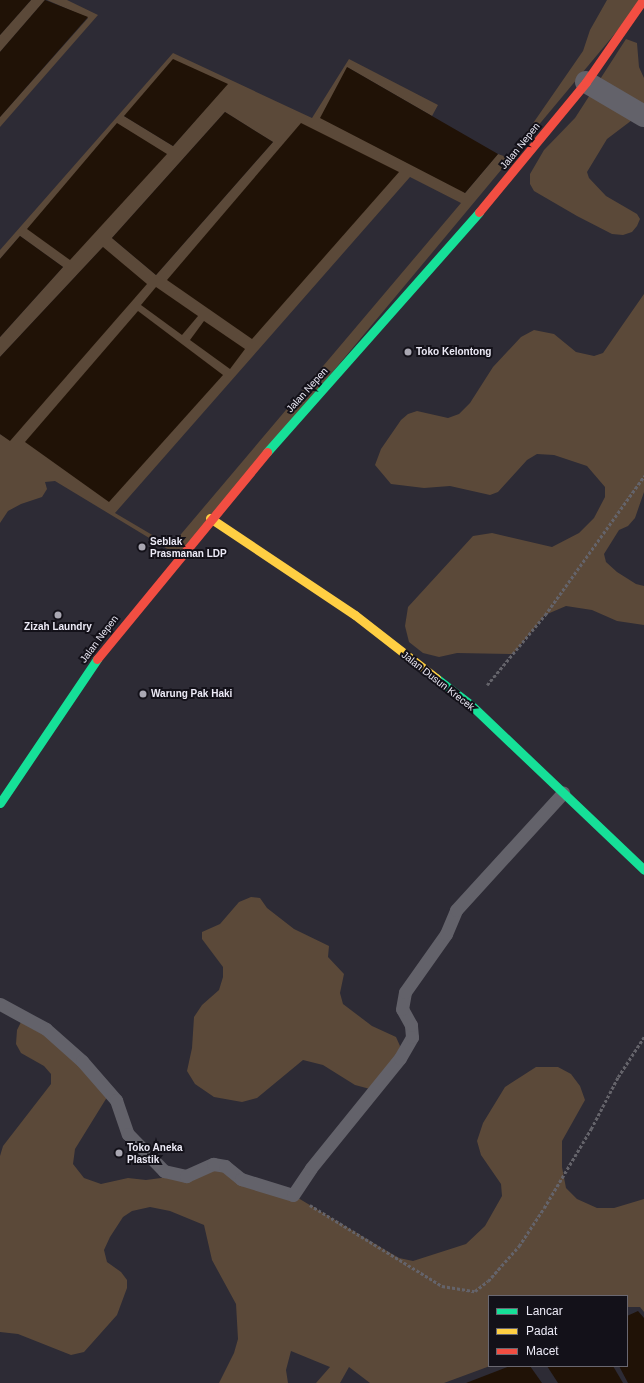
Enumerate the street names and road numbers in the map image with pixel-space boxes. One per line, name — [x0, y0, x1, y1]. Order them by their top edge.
street label: Jalan Nepen — [498, 120, 542, 172]
street label: Jalan Nepen — [284, 365, 330, 415]
street label: Jalan Nepen — [77, 613, 121, 665]
street label: Jalan Dusun Krecek — [399, 649, 477, 713]

